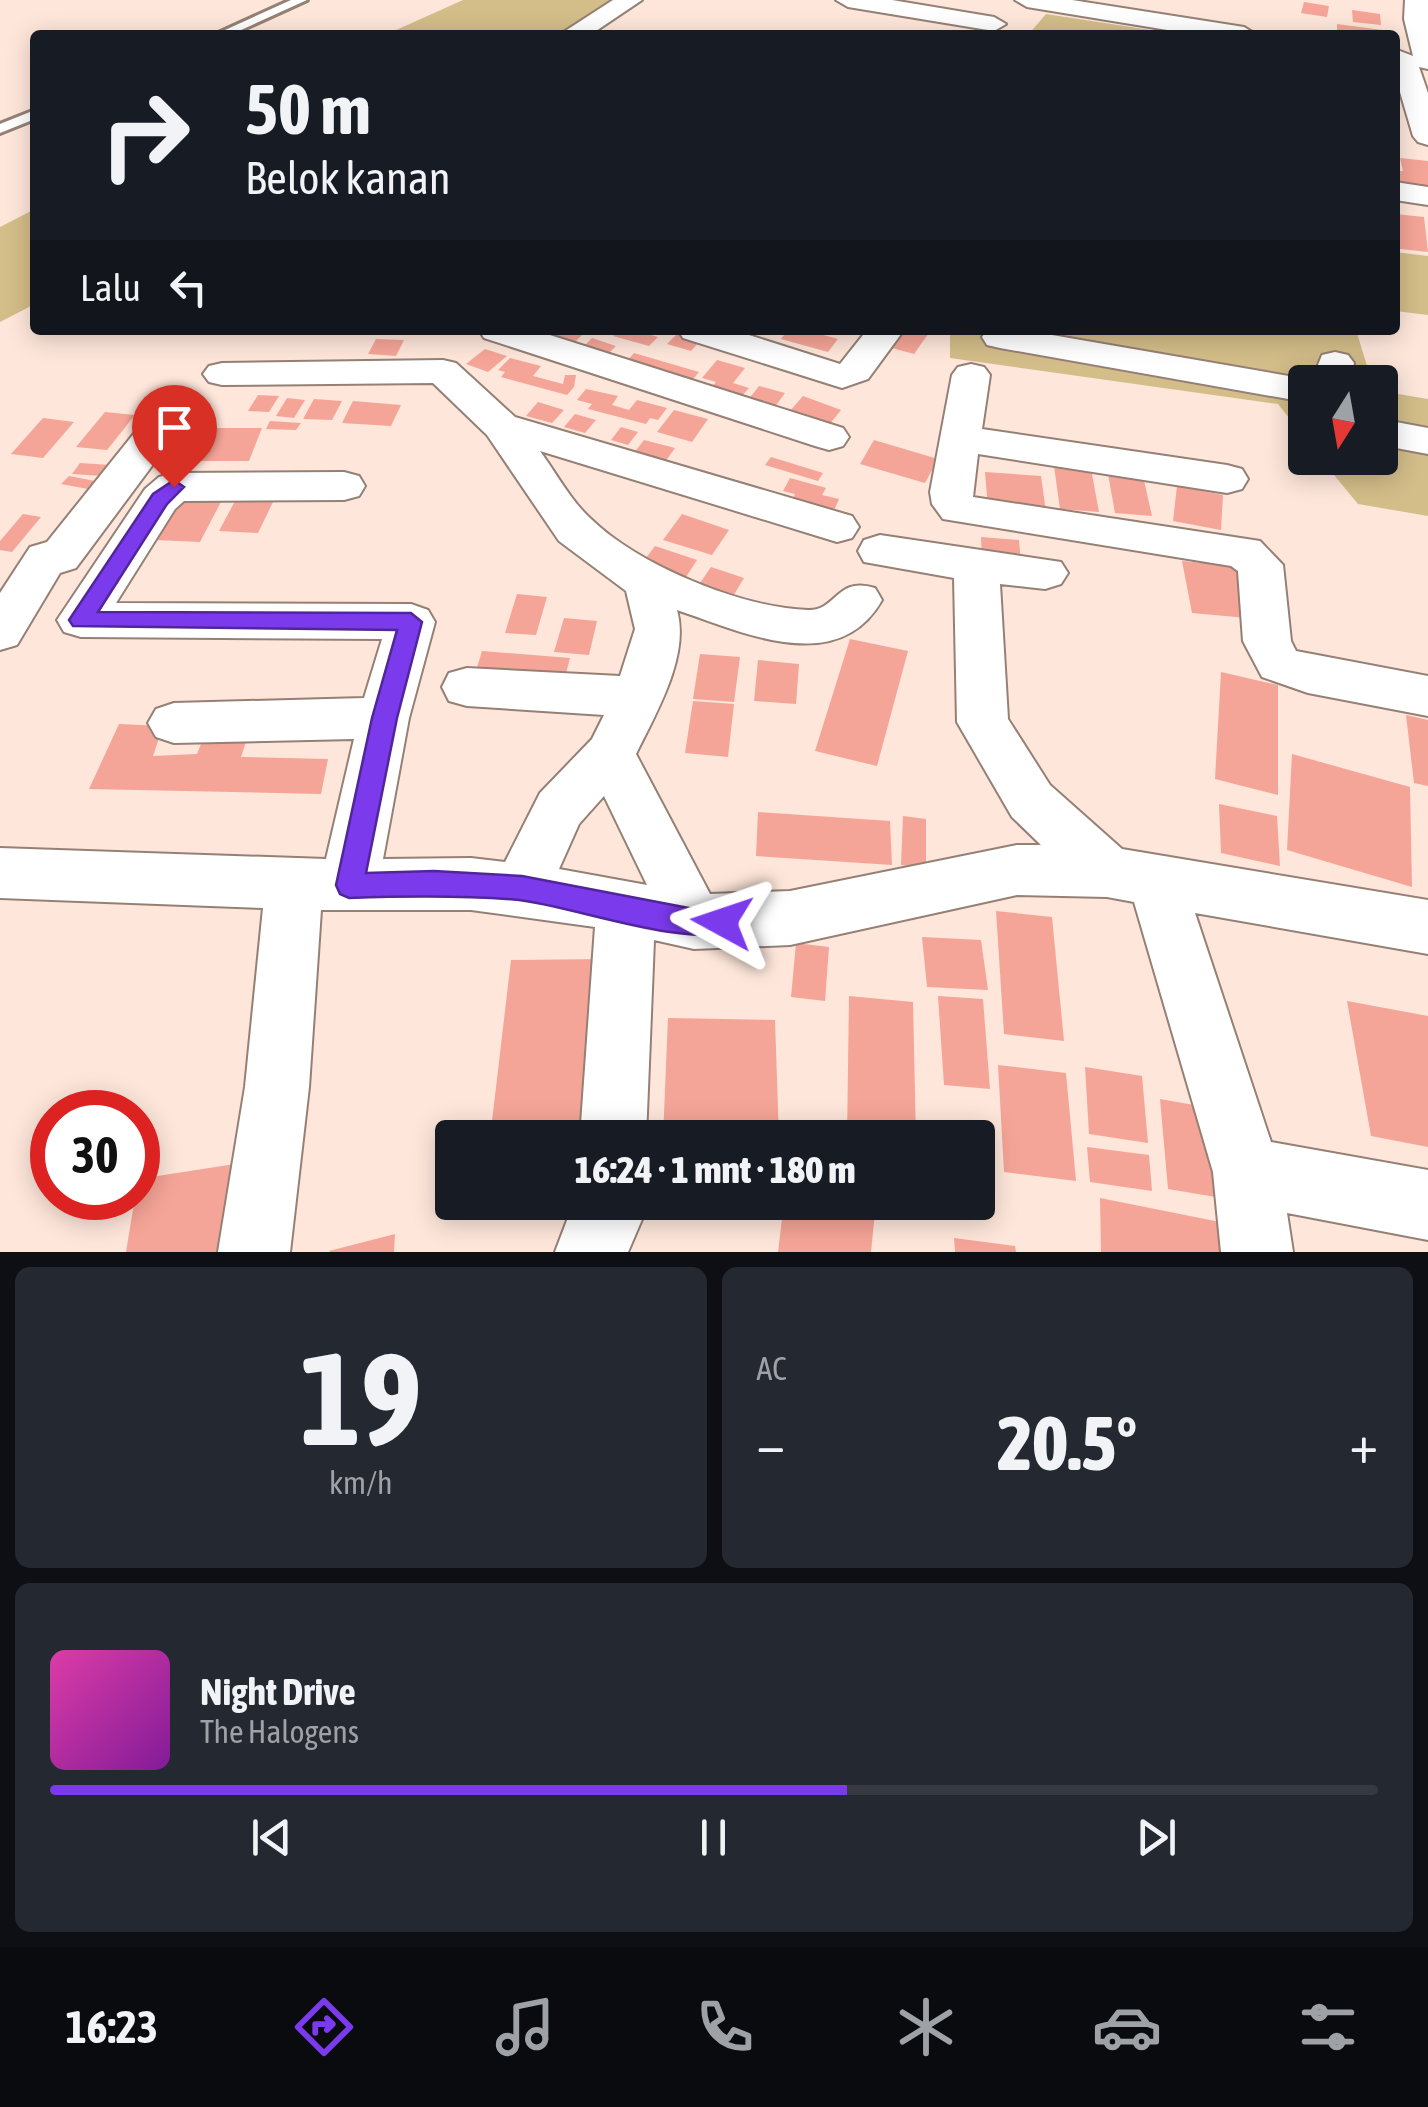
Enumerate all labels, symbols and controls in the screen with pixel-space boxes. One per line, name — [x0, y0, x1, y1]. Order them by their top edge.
text: 50 m — [245, 69, 371, 149]
icon: right — [80, 70, 210, 200]
text: Belok kanan — [245, 152, 451, 204]
icon: left — [161, 260, 216, 315]
text: Lalu — [80, 266, 141, 309]
north arrow — [1288, 365, 1398, 475]
map controls — [1288, 365, 1398, 475]
pin — [132, 385, 217, 488]
icon: arrive — [147, 400, 202, 455]
position arrow — [670, 870, 774, 974]
speed limit sign: 30 — [30, 1090, 160, 1220]
text: 16:24 · 1 mnt · 180 m — [574, 1148, 856, 1191]
text: 19 — [300, 1324, 422, 1473]
text: AC — [757, 1350, 787, 1387]
text: 20.5° — [997, 1400, 1137, 1486]
text: − — [757, 1412, 785, 1475]
text: + — [1349, 1412, 1378, 1475]
text: km/h — [329, 1464, 392, 1501]
text: Night Drive — [200, 1670, 356, 1713]
text: The Halogens — [200, 1713, 359, 1750]
icon: previous — [244, 1810, 299, 1865]
icon: pause — [686, 1810, 741, 1865]
icon: next — [1129, 1810, 1184, 1865]
icon: directions — [289, 1992, 359, 2062]
icon: music — [490, 1992, 560, 2062]
icon: phone — [690, 1992, 760, 2062]
icon: climate — [891, 1992, 961, 2062]
icon: car — [1092, 1992, 1162, 2062]
icon: filters — [1293, 1992, 1363, 2062]
text: 16:23 — [65, 2001, 158, 2053]

